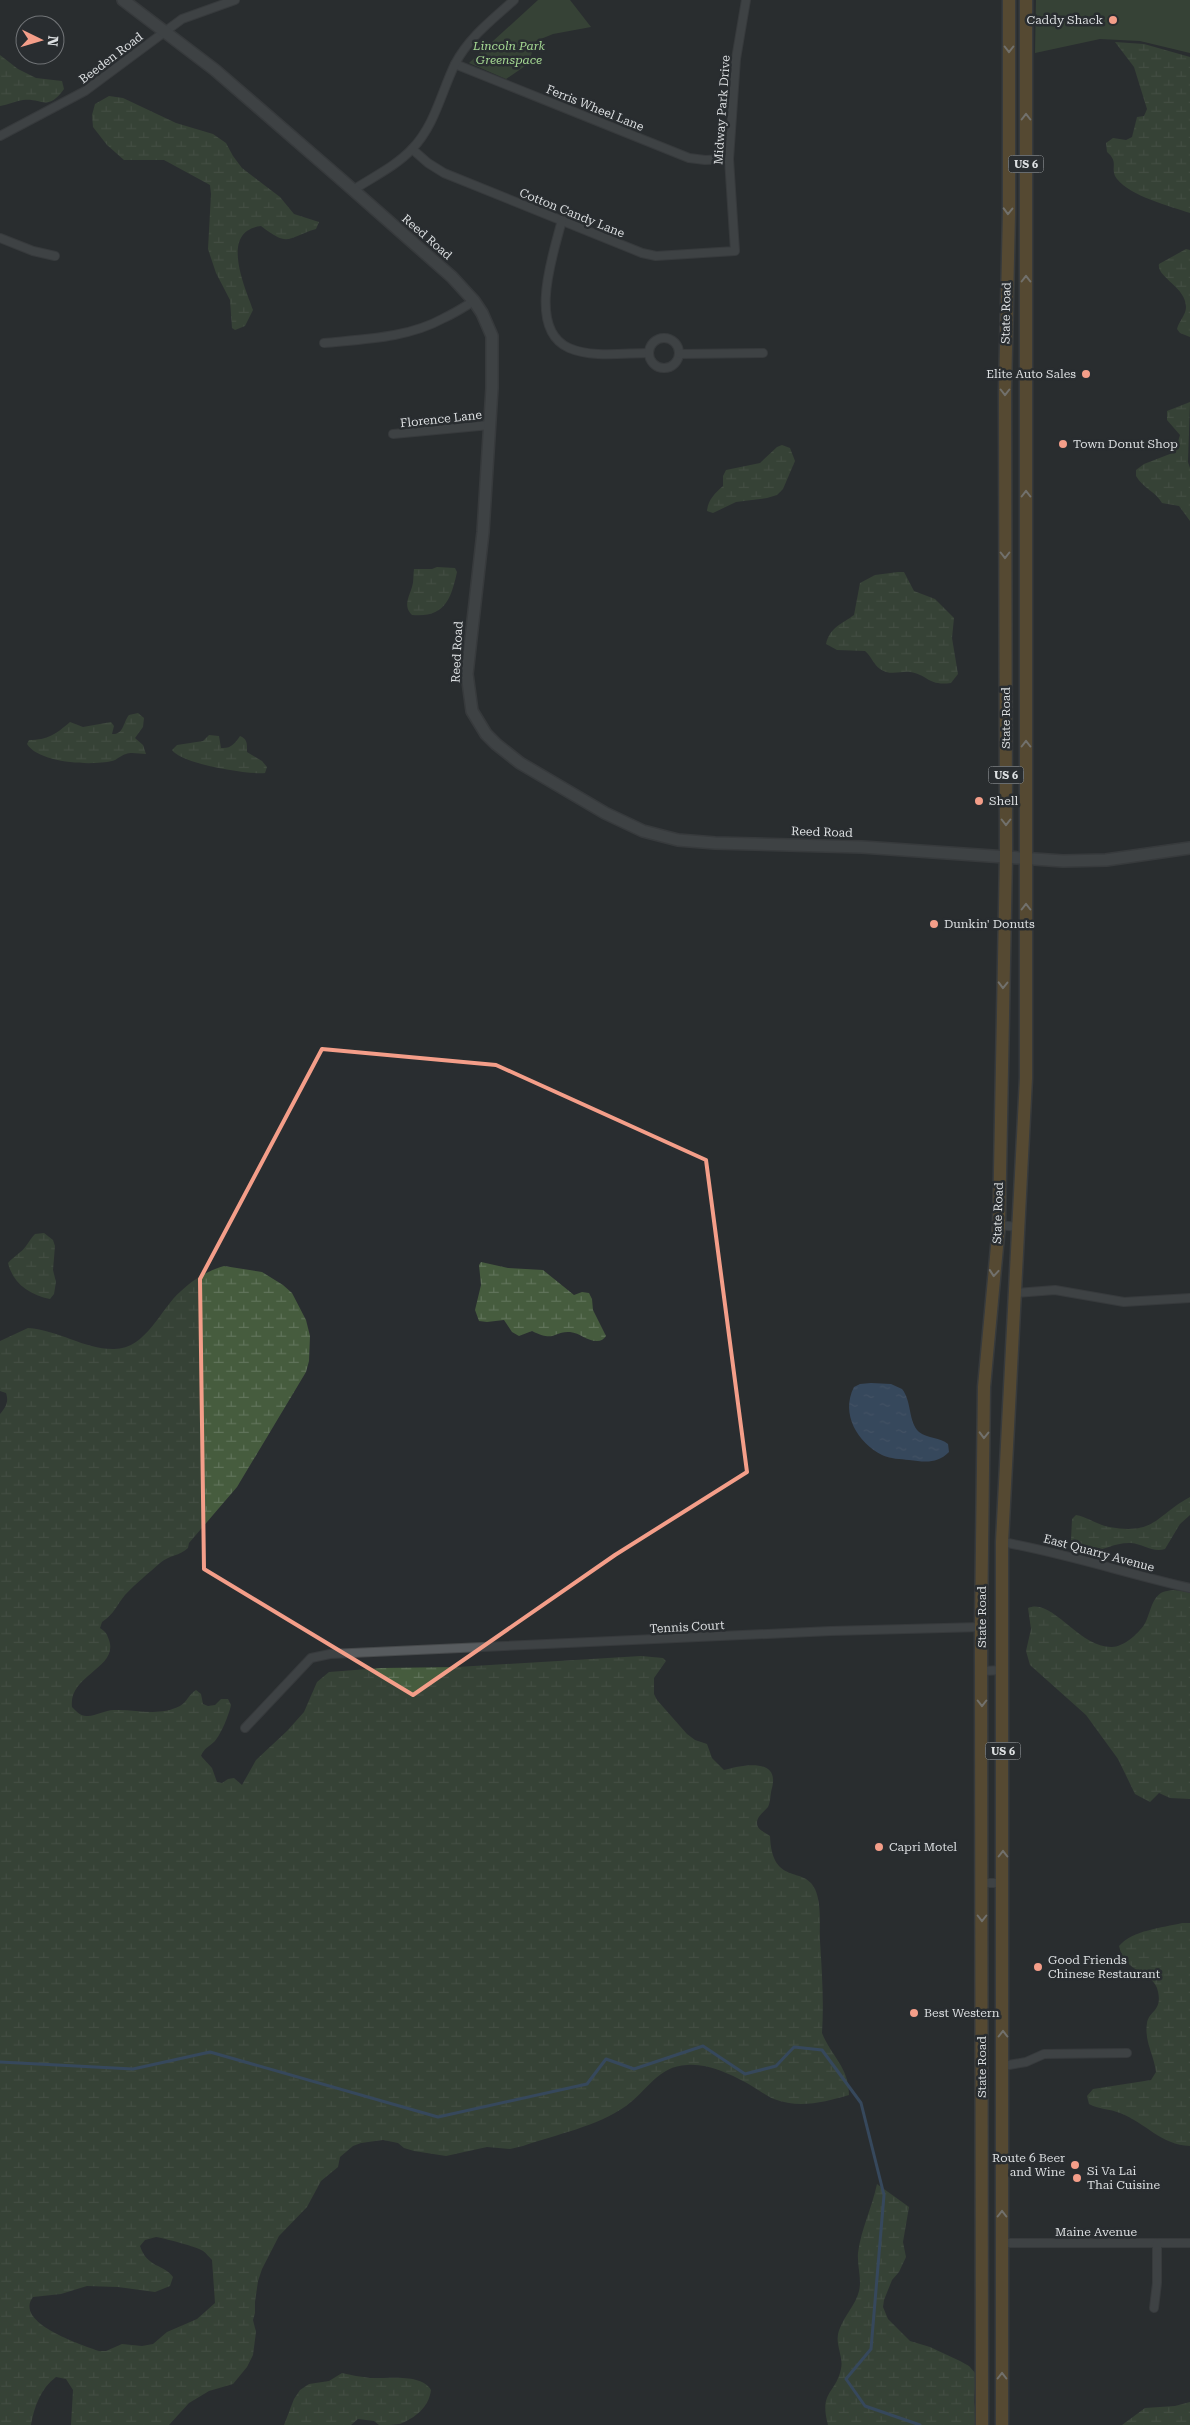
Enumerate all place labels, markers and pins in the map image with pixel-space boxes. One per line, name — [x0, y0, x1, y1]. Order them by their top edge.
place label: Caddy Shack — [1027, 13, 1103, 27]
marker: Caddy Shack — [1107, 14, 1119, 26]
place label: Elite Auto Sales — [986, 367, 1076, 381]
marker: Elite Auto Sales — [1080, 368, 1092, 380]
place label: Town Donut Shop — [1073, 437, 1178, 451]
marker: Town Donut Shop — [1057, 438, 1069, 450]
place label: Shell — [989, 794, 1018, 808]
marker: Shell — [973, 795, 985, 807]
place label: Dunkin' Donuts — [944, 917, 1035, 931]
marker: Dunkin' Donuts — [928, 918, 940, 930]
place label: Capri Motel — [889, 1840, 957, 1854]
marker: Capri Motel — [873, 1841, 885, 1853]
place label: Good Friends Chinese Restaurant — [1048, 1953, 1161, 1981]
marker: Good Friends Chinese Restaurant — [1032, 1961, 1044, 1973]
place label: Best Western — [924, 2006, 1000, 2020]
marker: Best Western — [908, 2007, 920, 2019]
place label: Route 6 Beer and Wine — [992, 2151, 1065, 2179]
marker: Route 6 Beer and Wine — [1069, 2159, 1081, 2171]
place label: Si Va Lai Thai Cuisine — [1087, 2164, 1160, 2192]
marker: Si Va Lai Thai Cuisine — [1071, 2172, 1083, 2184]

